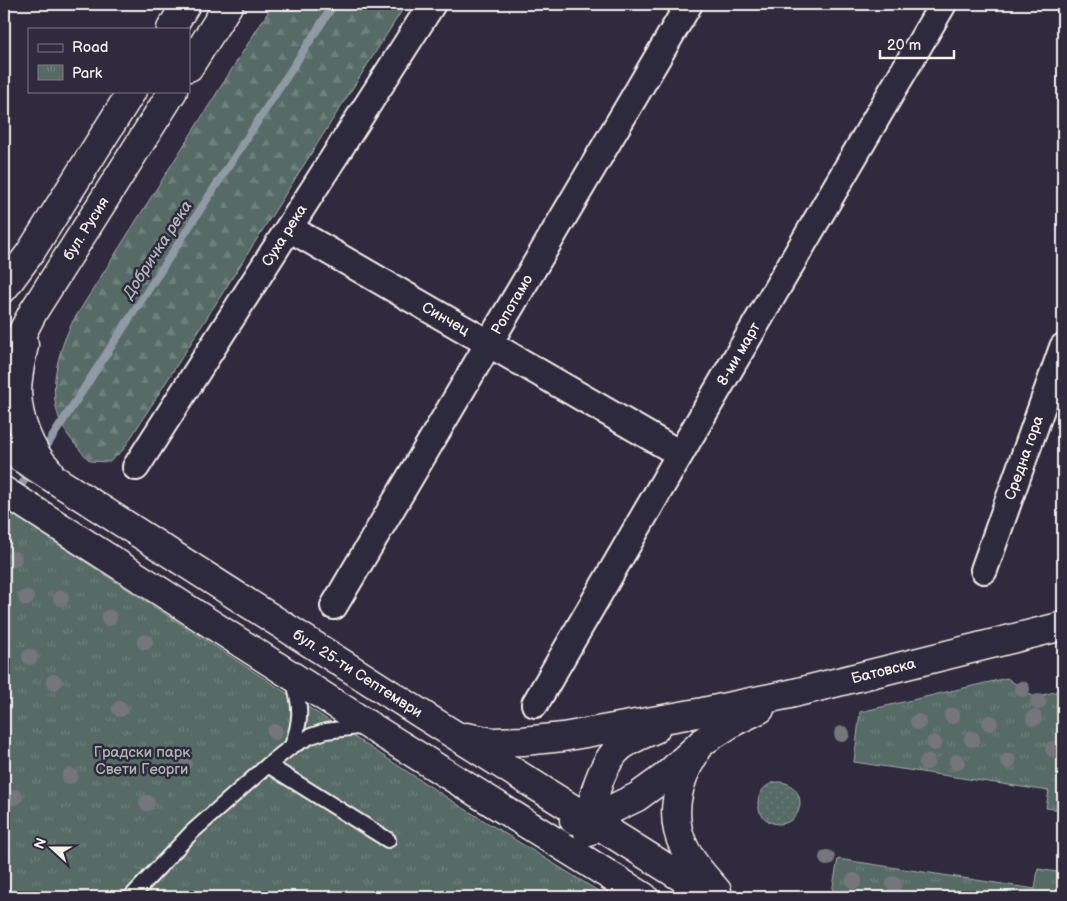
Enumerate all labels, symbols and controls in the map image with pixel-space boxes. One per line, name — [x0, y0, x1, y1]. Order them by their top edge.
legend — [28, 28, 190, 92]
scale bar — [880, 28, 953, 60]
text: 20 m — [887, 36, 921, 55]
text: Road — [72, 38, 108, 57]
text: Park — [72, 64, 103, 83]
street label: бул. Русия — [59, 193, 113, 264]
water label: Добричка река — [119, 197, 197, 303]
street label: Суха река — [257, 201, 311, 270]
street label: Ропотамо — [487, 271, 537, 338]
street label: Синчец — [418, 297, 473, 340]
street label: 8-ми март — [713, 319, 765, 389]
street label: Средна гора — [1000, 413, 1047, 503]
street label: бул. 25-ти Септември — [289, 625, 426, 722]
street label: Батовска — [849, 654, 918, 688]
park label: Градски парк Свети Георги — [94, 743, 190, 779]
north arrow — [28, 824, 78, 874]
text: N — [31, 836, 50, 851]

